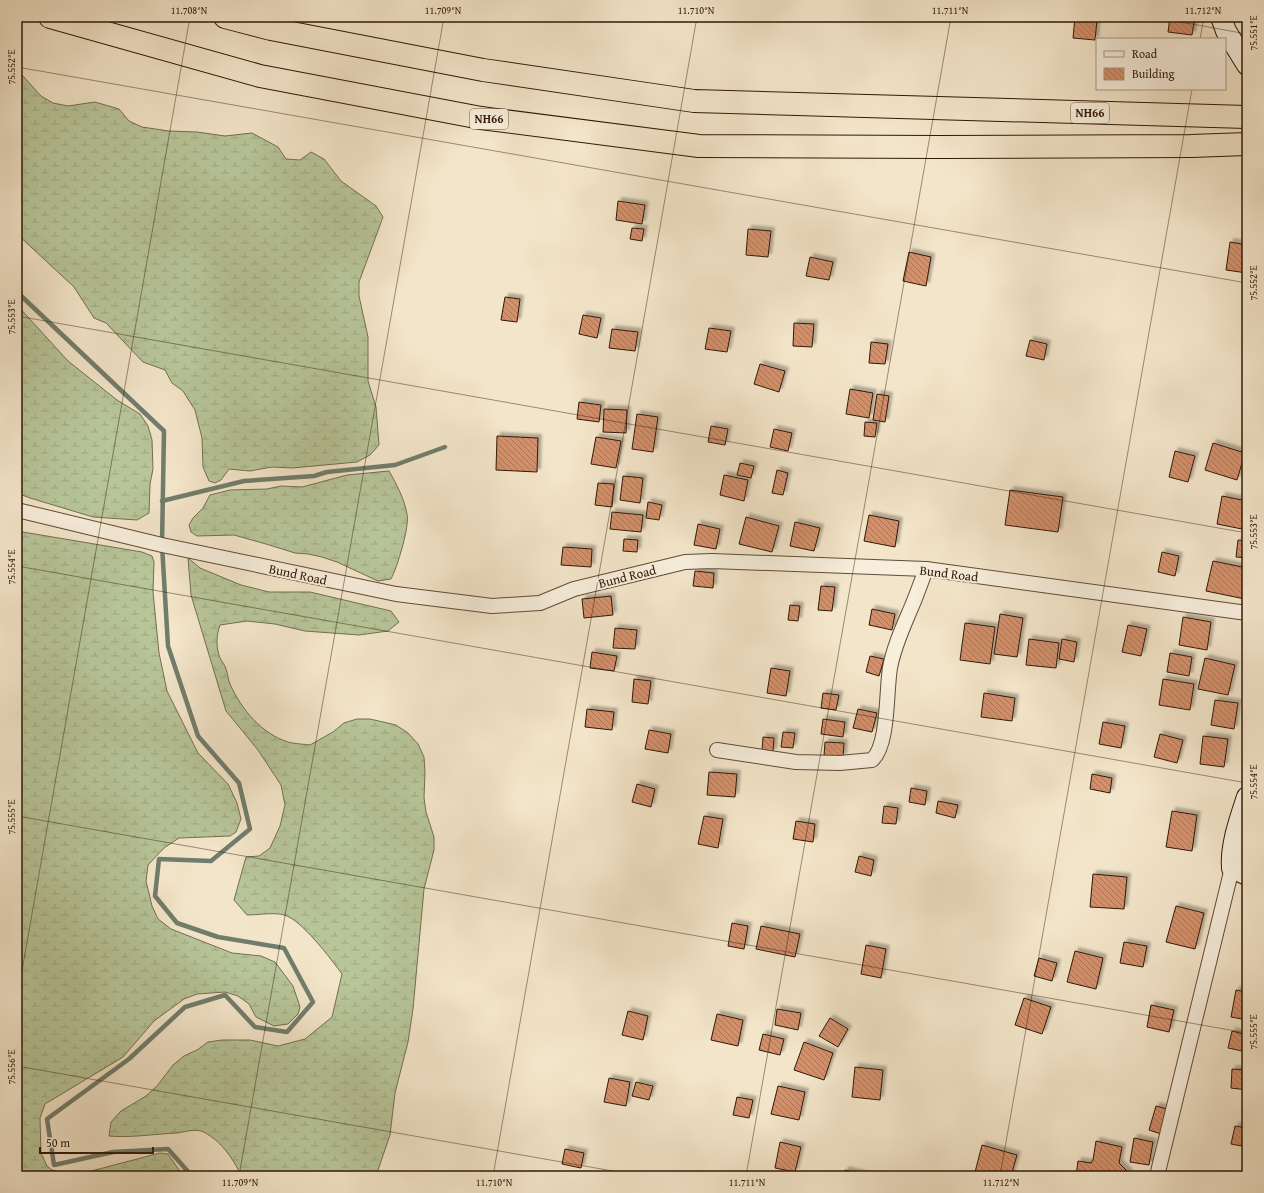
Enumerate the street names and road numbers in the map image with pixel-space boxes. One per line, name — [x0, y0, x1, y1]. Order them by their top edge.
road number: NH66 — [1071, 103, 1109, 123]
road number: NH66 — [470, 109, 508, 129]
street label: Bund Road — [267, 559, 329, 590]
street label: Bund Road — [596, 560, 658, 593]
street label: Bund Road — [919, 560, 979, 587]

